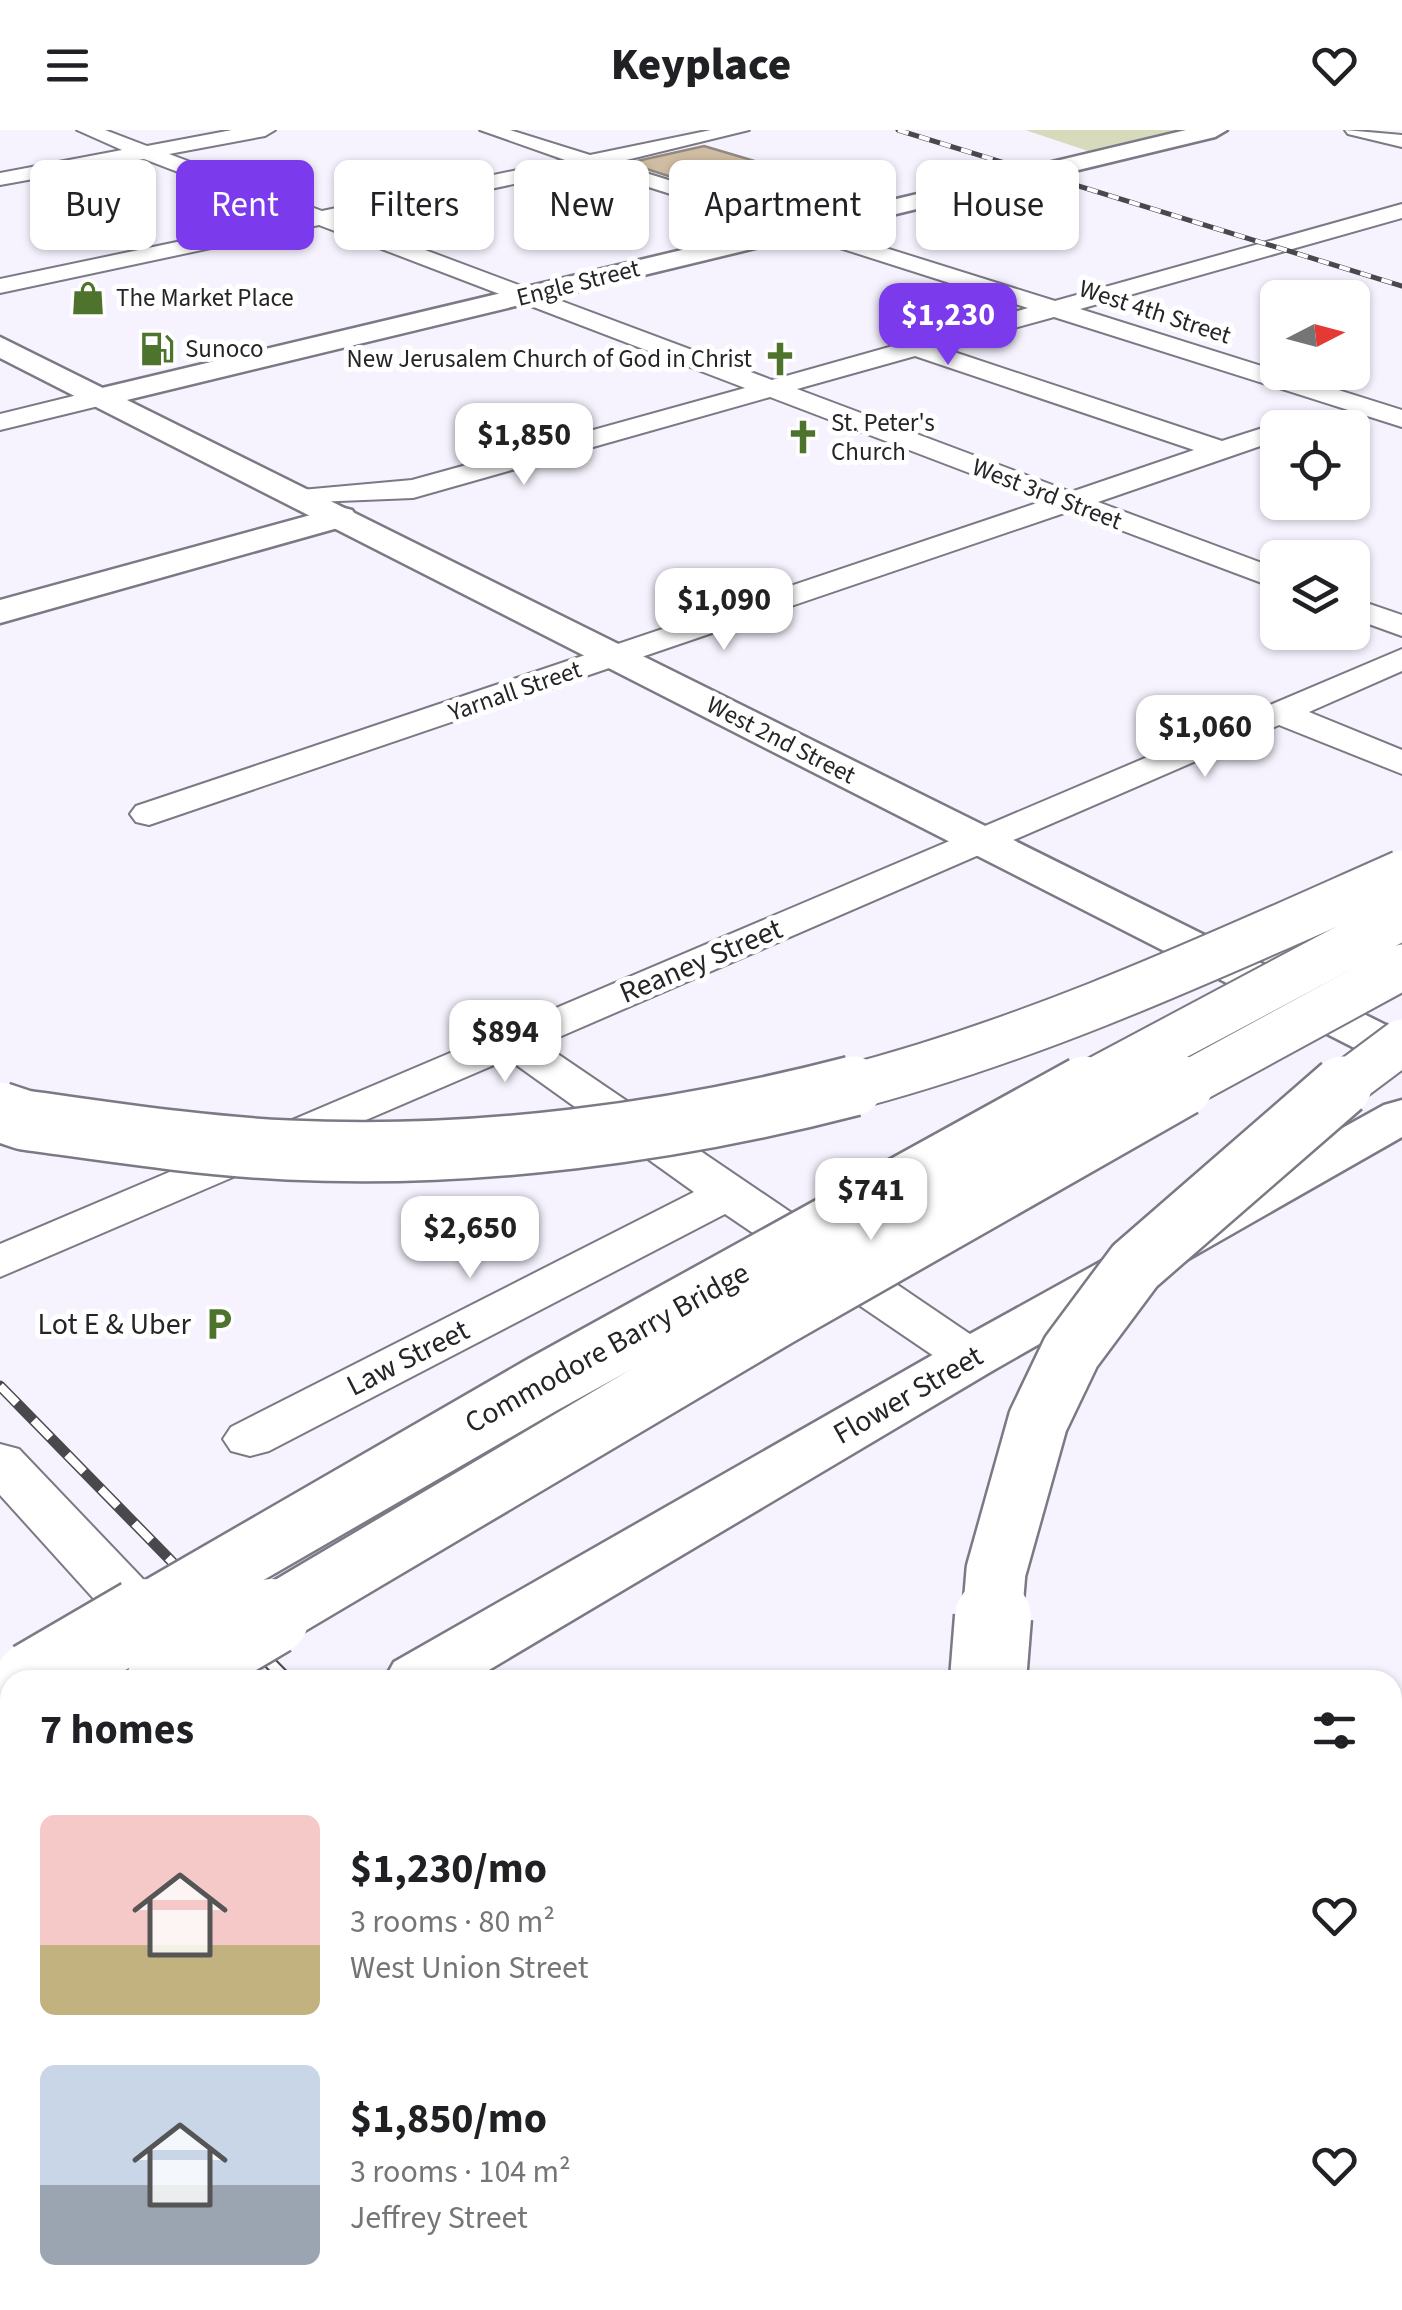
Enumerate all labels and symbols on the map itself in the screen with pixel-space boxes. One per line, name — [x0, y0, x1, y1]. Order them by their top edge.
street label: Engle Street — [513, 250, 644, 316]
street label: West 4th Street — [1074, 271, 1236, 354]
shop icon: The Market Place — [69, 279, 107, 317]
place label: The Market Place — [116, 280, 294, 316]
north arrow — [1260, 280, 1370, 390]
pin: $1,230 — [867, 283, 1029, 368]
fuel station icon: Sunoco — [138, 330, 176, 368]
place label: Sunoco — [185, 331, 264, 367]
church icon: New Jerusalem Church of God in Christ — [761, 340, 799, 378]
place label: New Jerusalem Church of God in Christ — [347, 341, 753, 377]
pin: $1,850 — [443, 403, 605, 488]
place label: St. Peter's Church — [831, 405, 935, 470]
church icon: St. Peter's Church — [784, 418, 822, 456]
street label: West 3rd Street — [967, 449, 1128, 539]
pin: $1,090 — [643, 568, 805, 653]
street label: Yarnall Street — [443, 651, 587, 731]
street label: West 2nd Street — [700, 687, 862, 793]
pin: $1,060 — [1124, 695, 1286, 780]
street label: Reaney Street — [613, 907, 789, 1015]
pin: $894 — [446, 1000, 564, 1085]
pin: $741 — [812, 1158, 930, 1243]
pin: $2,650 — [389, 1196, 551, 1281]
street label: Commodore Barry Bridge — [457, 1252, 757, 1444]
place label: Lot E & Uber — [38, 1303, 192, 1346]
parking icon: Lot E & Uber — [200, 1305, 238, 1343]
street label: Law Street — [339, 1309, 477, 1407]
street label: Flower Street — [825, 1335, 991, 1455]

